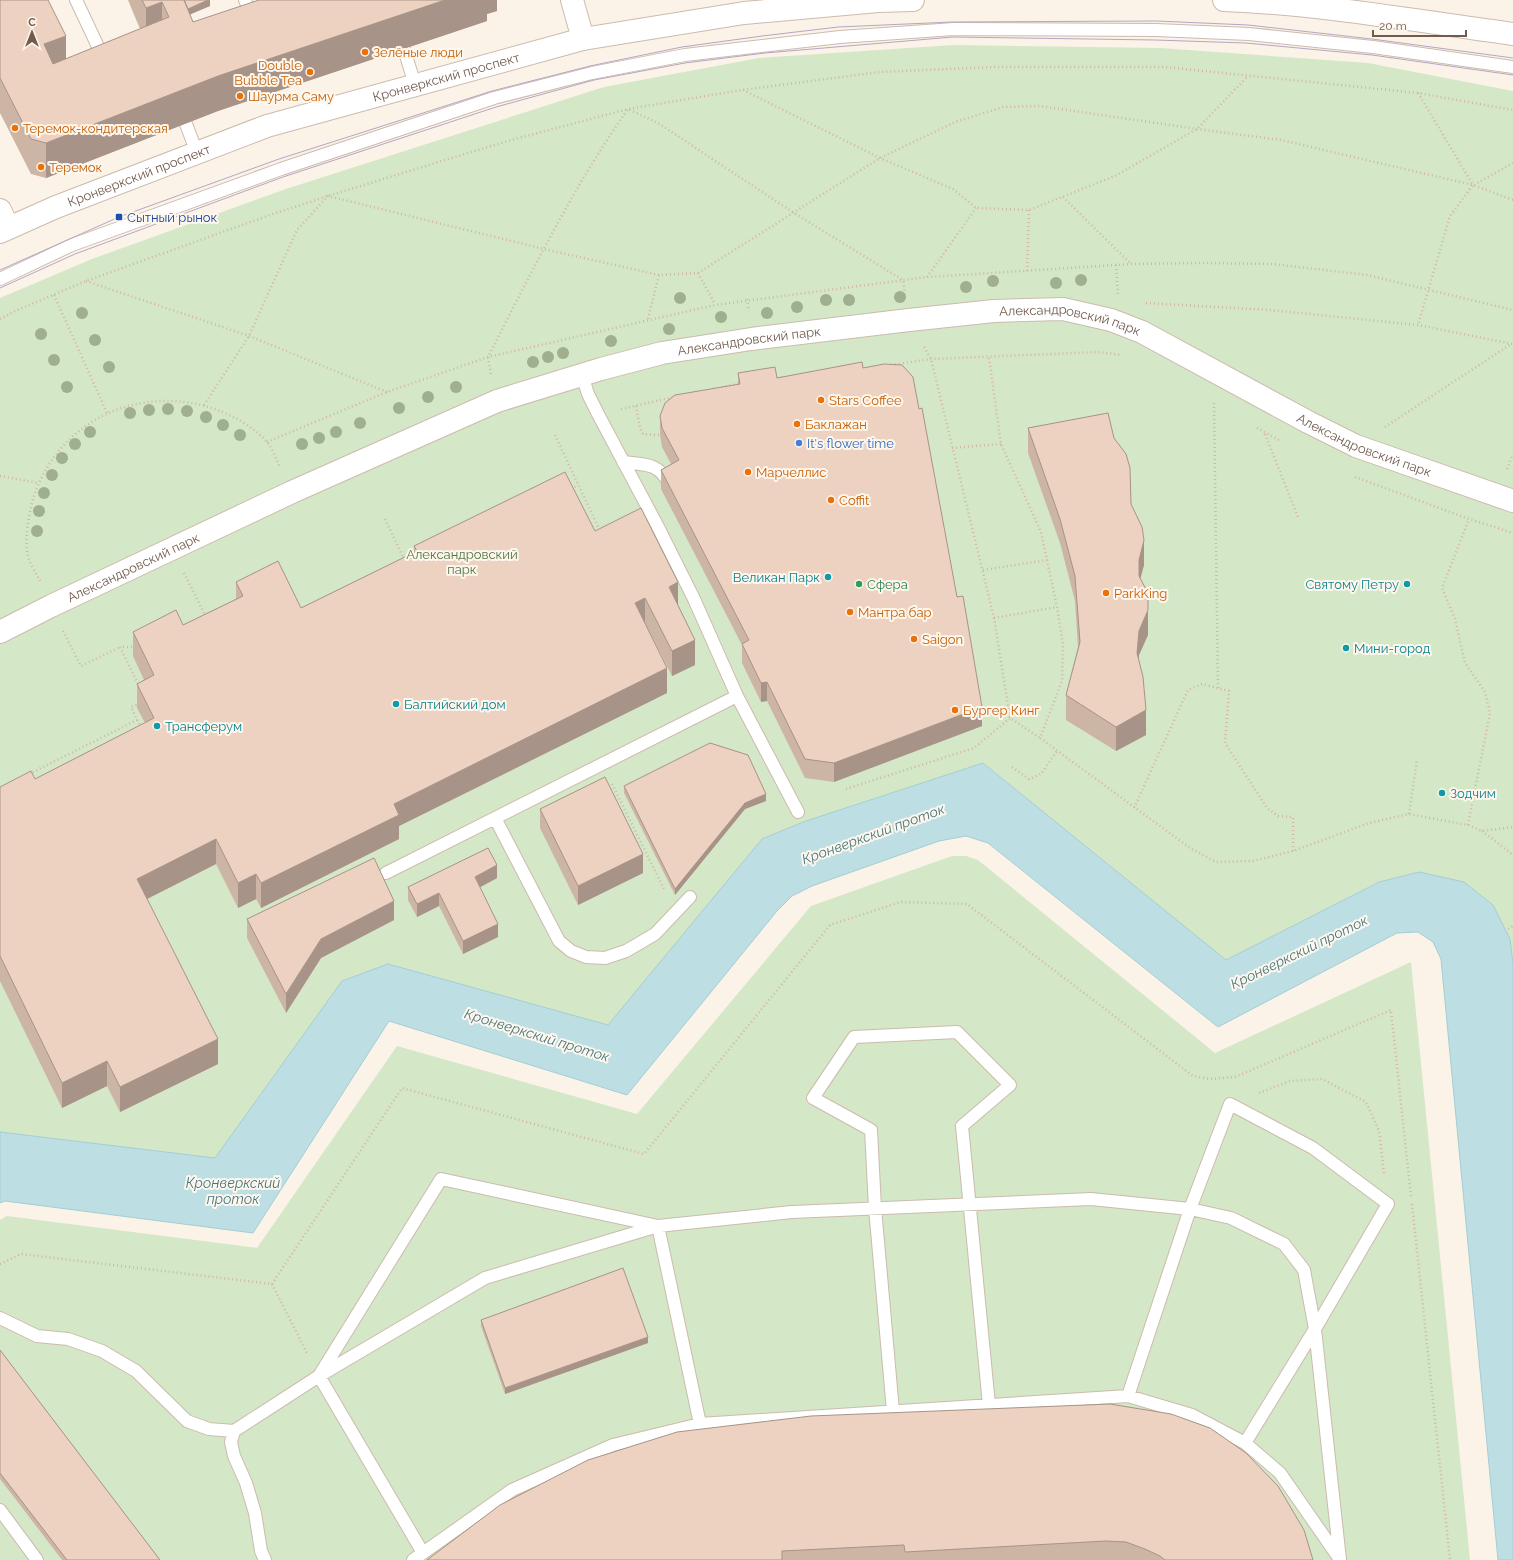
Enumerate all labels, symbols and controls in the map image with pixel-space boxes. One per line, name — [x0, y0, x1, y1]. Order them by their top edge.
north arrow — [12, 12, 52, 52]
scale bar — [1373, 12, 1466, 38]
text: С — [28, 16, 36, 29]
text: 20 m — [1379, 19, 1407, 33]
place label: Зелёные люди — [373, 45, 463, 60]
marker: Зелёные люди — [360, 47, 370, 57]
street label: Кронверкский проспект — [371, 49, 521, 104]
place label: Double Bubble Tea — [234, 58, 302, 88]
marker: Double Bubble Tea — [305, 67, 315, 77]
place label: Шаурма Саму — [248, 89, 334, 104]
marker: Шаурма Саму — [235, 91, 245, 101]
place label: Теремок-кондитерская — [23, 121, 168, 136]
marker: Теремок-кондитерская — [10, 123, 20, 133]
street label: Кронверкский проспект — [65, 141, 212, 209]
place label: Теремок — [49, 160, 103, 175]
marker: Теремок — [36, 162, 46, 172]
place label: Сытный рынок — [127, 210, 218, 225]
marker: Сытный рынок — [114, 212, 124, 222]
street label: Александровский парк — [999, 301, 1143, 338]
street label: Александровский парк — [676, 323, 822, 358]
place label: Stars Coffee — [829, 393, 902, 408]
marker: Stars Coffee — [816, 395, 826, 405]
street label: Александровский парк — [1295, 410, 1434, 479]
place label: Баклажан — [805, 417, 867, 432]
marker: Баклажан — [792, 419, 802, 429]
place label: It's flower time — [807, 436, 894, 451]
marker: It's flower time — [794, 438, 804, 448]
place label: Марчеллис — [756, 465, 826, 480]
marker: Марчеллис — [743, 467, 753, 477]
place label: Coffit — [839, 493, 870, 508]
marker: Coffit — [826, 495, 836, 505]
street label: Александровский парк — [65, 529, 202, 605]
park label: Александровский парк — [406, 547, 518, 577]
place label: Великан Парк — [733, 570, 820, 585]
marker: Великан Парк — [823, 572, 833, 582]
place label: Сфера — [867, 577, 908, 592]
place label: Святому Петру — [1305, 577, 1399, 592]
marker: Сфера — [854, 579, 864, 589]
marker: Святому Петру — [1402, 579, 1412, 589]
place label: ParkKing — [1114, 586, 1167, 601]
marker: ParkKing — [1101, 588, 1111, 598]
place label: Мантра бар — [858, 605, 932, 620]
marker: Мантра бар — [845, 607, 855, 617]
place label: Saigon — [922, 632, 963, 647]
marker: Saigon — [909, 634, 919, 644]
place label: Мини-город — [1354, 641, 1431, 656]
marker: Мини-город — [1341, 643, 1351, 653]
place label: Балтийский дом — [404, 697, 506, 712]
marker: Балтийский дом — [391, 699, 401, 709]
place label: Бургер Кинг — [963, 703, 1040, 718]
marker: Бургер Кинг — [950, 705, 960, 715]
place label: Трансферум — [165, 719, 242, 734]
marker: Трансферум — [152, 721, 162, 731]
place label: Зодчим — [1450, 786, 1496, 801]
marker: Зодчим — [1437, 788, 1447, 798]
water label: Кронверкский проток — [800, 801, 946, 867]
water label: Кронверкский проток — [1228, 912, 1370, 992]
water label: Кронверкский проток — [463, 1005, 611, 1065]
water label: Кронверкский проток — [186, 1175, 280, 1207]

